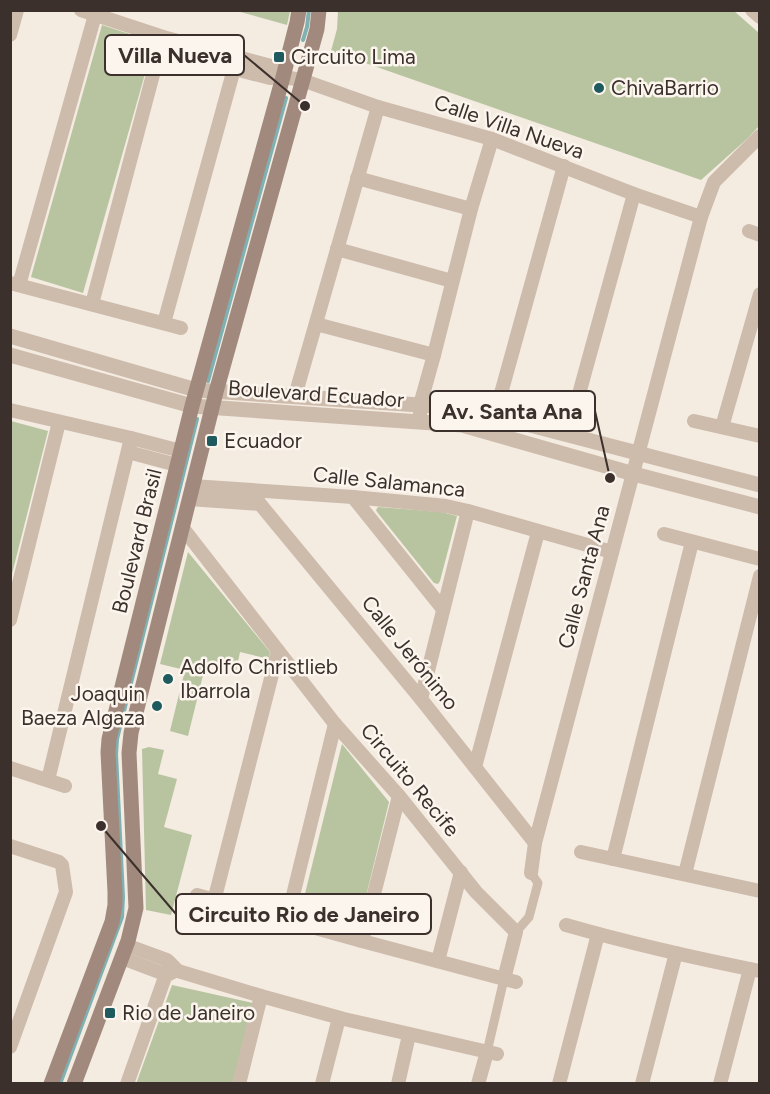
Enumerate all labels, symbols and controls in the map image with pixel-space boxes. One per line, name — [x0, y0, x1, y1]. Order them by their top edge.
callout: Villa Nueva — [105, 35, 244, 75]
text: Villa Nueva — [118, 42, 232, 69]
place label: Circuito Lima — [291, 44, 416, 69]
marker: Circuito Lima — [272, 50, 286, 64]
place label: ChivaBarrio — [611, 75, 719, 100]
marker: ChivaBarrio — [592, 81, 606, 95]
street label: Calle Villa Nueva — [431, 89, 587, 164]
street label: Boulevard Ecuador — [227, 375, 405, 412]
callout: Av. Santa Ana — [430, 391, 595, 431]
text: Av. Santa Ana — [442, 398, 582, 425]
place label: Ecuador — [224, 428, 302, 453]
marker: Ecuador — [205, 434, 219, 448]
street label: Calle Salamanca — [312, 461, 466, 502]
street label: Boulevard Brasil — [106, 466, 167, 616]
street label: Calle Santa Ana — [552, 502, 615, 651]
street label: Calle Jerónimo — [357, 590, 464, 715]
place label: Adolfo Christlieb Ibarrola — [180, 654, 338, 703]
marker: Adolfo Christlieb Ibarrola — [161, 672, 175, 686]
place label: Joaquin Baeza Algaza — [21, 681, 145, 730]
marker: Joaquin Baeza Algaza — [150, 699, 164, 713]
street label: Circuito Recife — [356, 718, 465, 841]
callout: Circuito Rio de Janeiro — [176, 894, 431, 934]
text: Circuito Rio de Janeiro — [189, 901, 420, 928]
place label: Rio de Janeiro — [122, 1000, 255, 1025]
marker: Rio de Janeiro — [103, 1006, 117, 1020]

